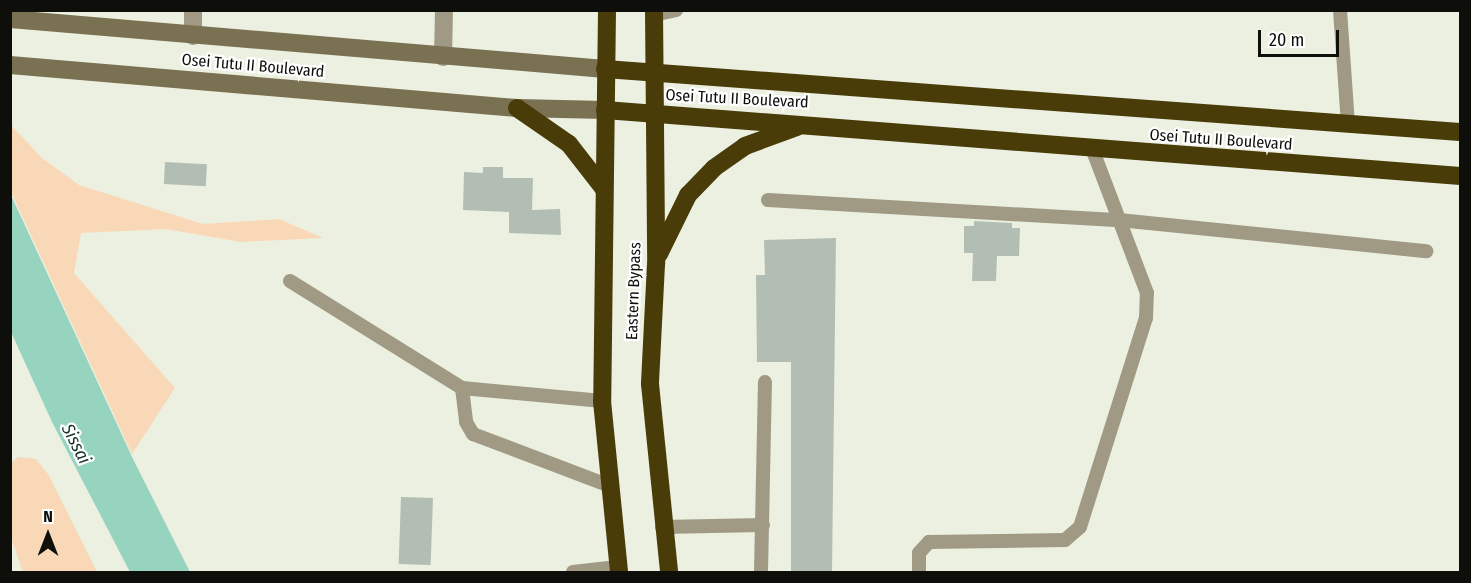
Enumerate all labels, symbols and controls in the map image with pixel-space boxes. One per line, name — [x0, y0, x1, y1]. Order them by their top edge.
scale bar — [1261, 18, 1342, 56]
text: 20 m — [1269, 29, 1304, 51]
street label: Osei Tutu II Boulevard — [181, 50, 325, 82]
street label: Osei Tutu II Boulevard — [665, 86, 809, 112]
street label: Osei Tutu II Boulevard — [1149, 125, 1293, 155]
street label: Eastern Bypass — [623, 242, 645, 340]
water label: Sissai — [57, 420, 95, 468]
north arrow — [18, 505, 78, 565]
text: N — [43, 507, 53, 526]

